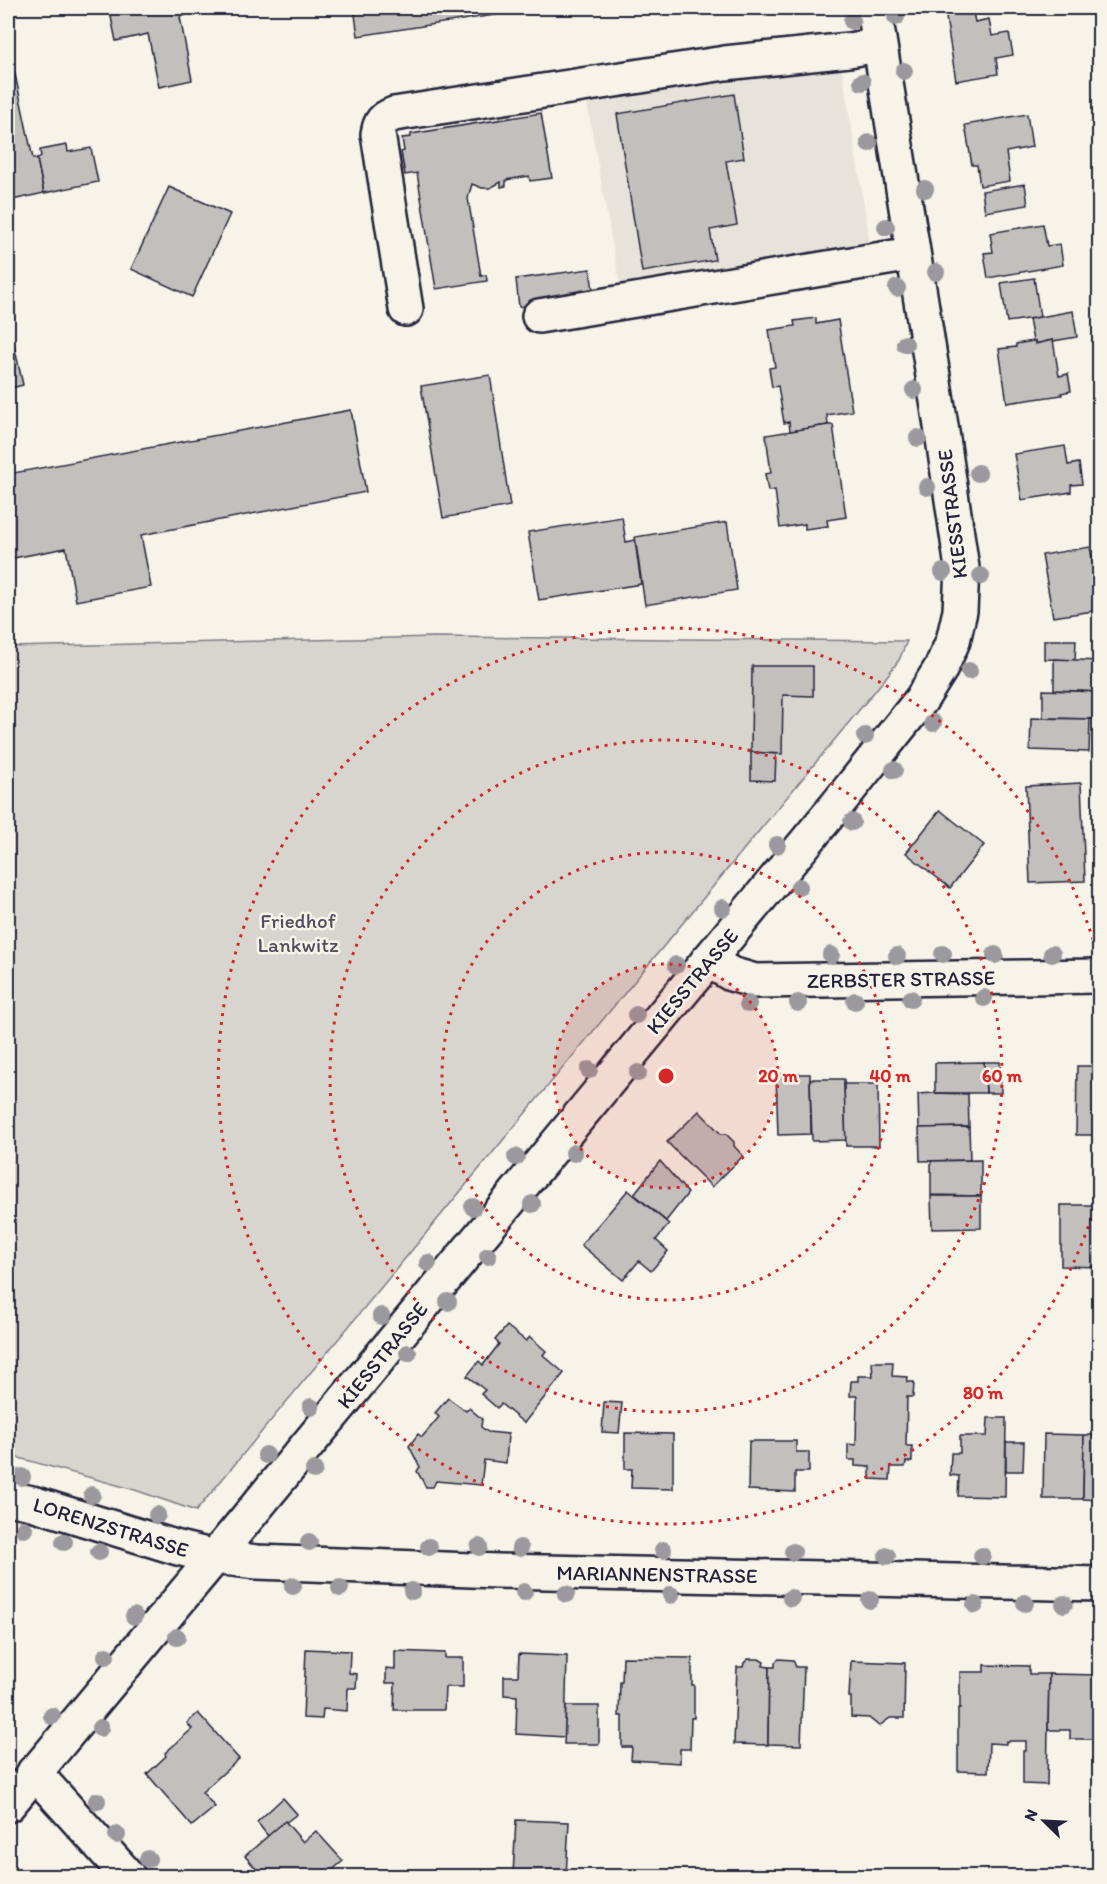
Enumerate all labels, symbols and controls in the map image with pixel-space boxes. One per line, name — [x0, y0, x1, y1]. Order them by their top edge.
street label: KIESSTRASSE — [932, 448, 972, 580]
park label: Friedhof Lankwitz — [257, 908, 339, 957]
street label: KIESSTRASSE — [641, 923, 743, 1039]
street label: ZERBSTER STRASSE — [807, 965, 995, 993]
text: 20 m — [758, 1065, 799, 1087]
text: 40 m — [869, 1065, 911, 1087]
text: 60 m — [982, 1065, 1023, 1087]
centre of rings — [656, 1066, 676, 1086]
street label: KIESSTRASSE — [331, 1297, 433, 1413]
text: 80 m — [963, 1382, 1004, 1404]
street label: LORENZSTRASSE — [30, 1491, 192, 1563]
street label: MARIANNENSTRASSE — [556, 1560, 758, 1588]
north arrow — [1014, 1791, 1074, 1851]
text: N — [1020, 1806, 1042, 1824]

